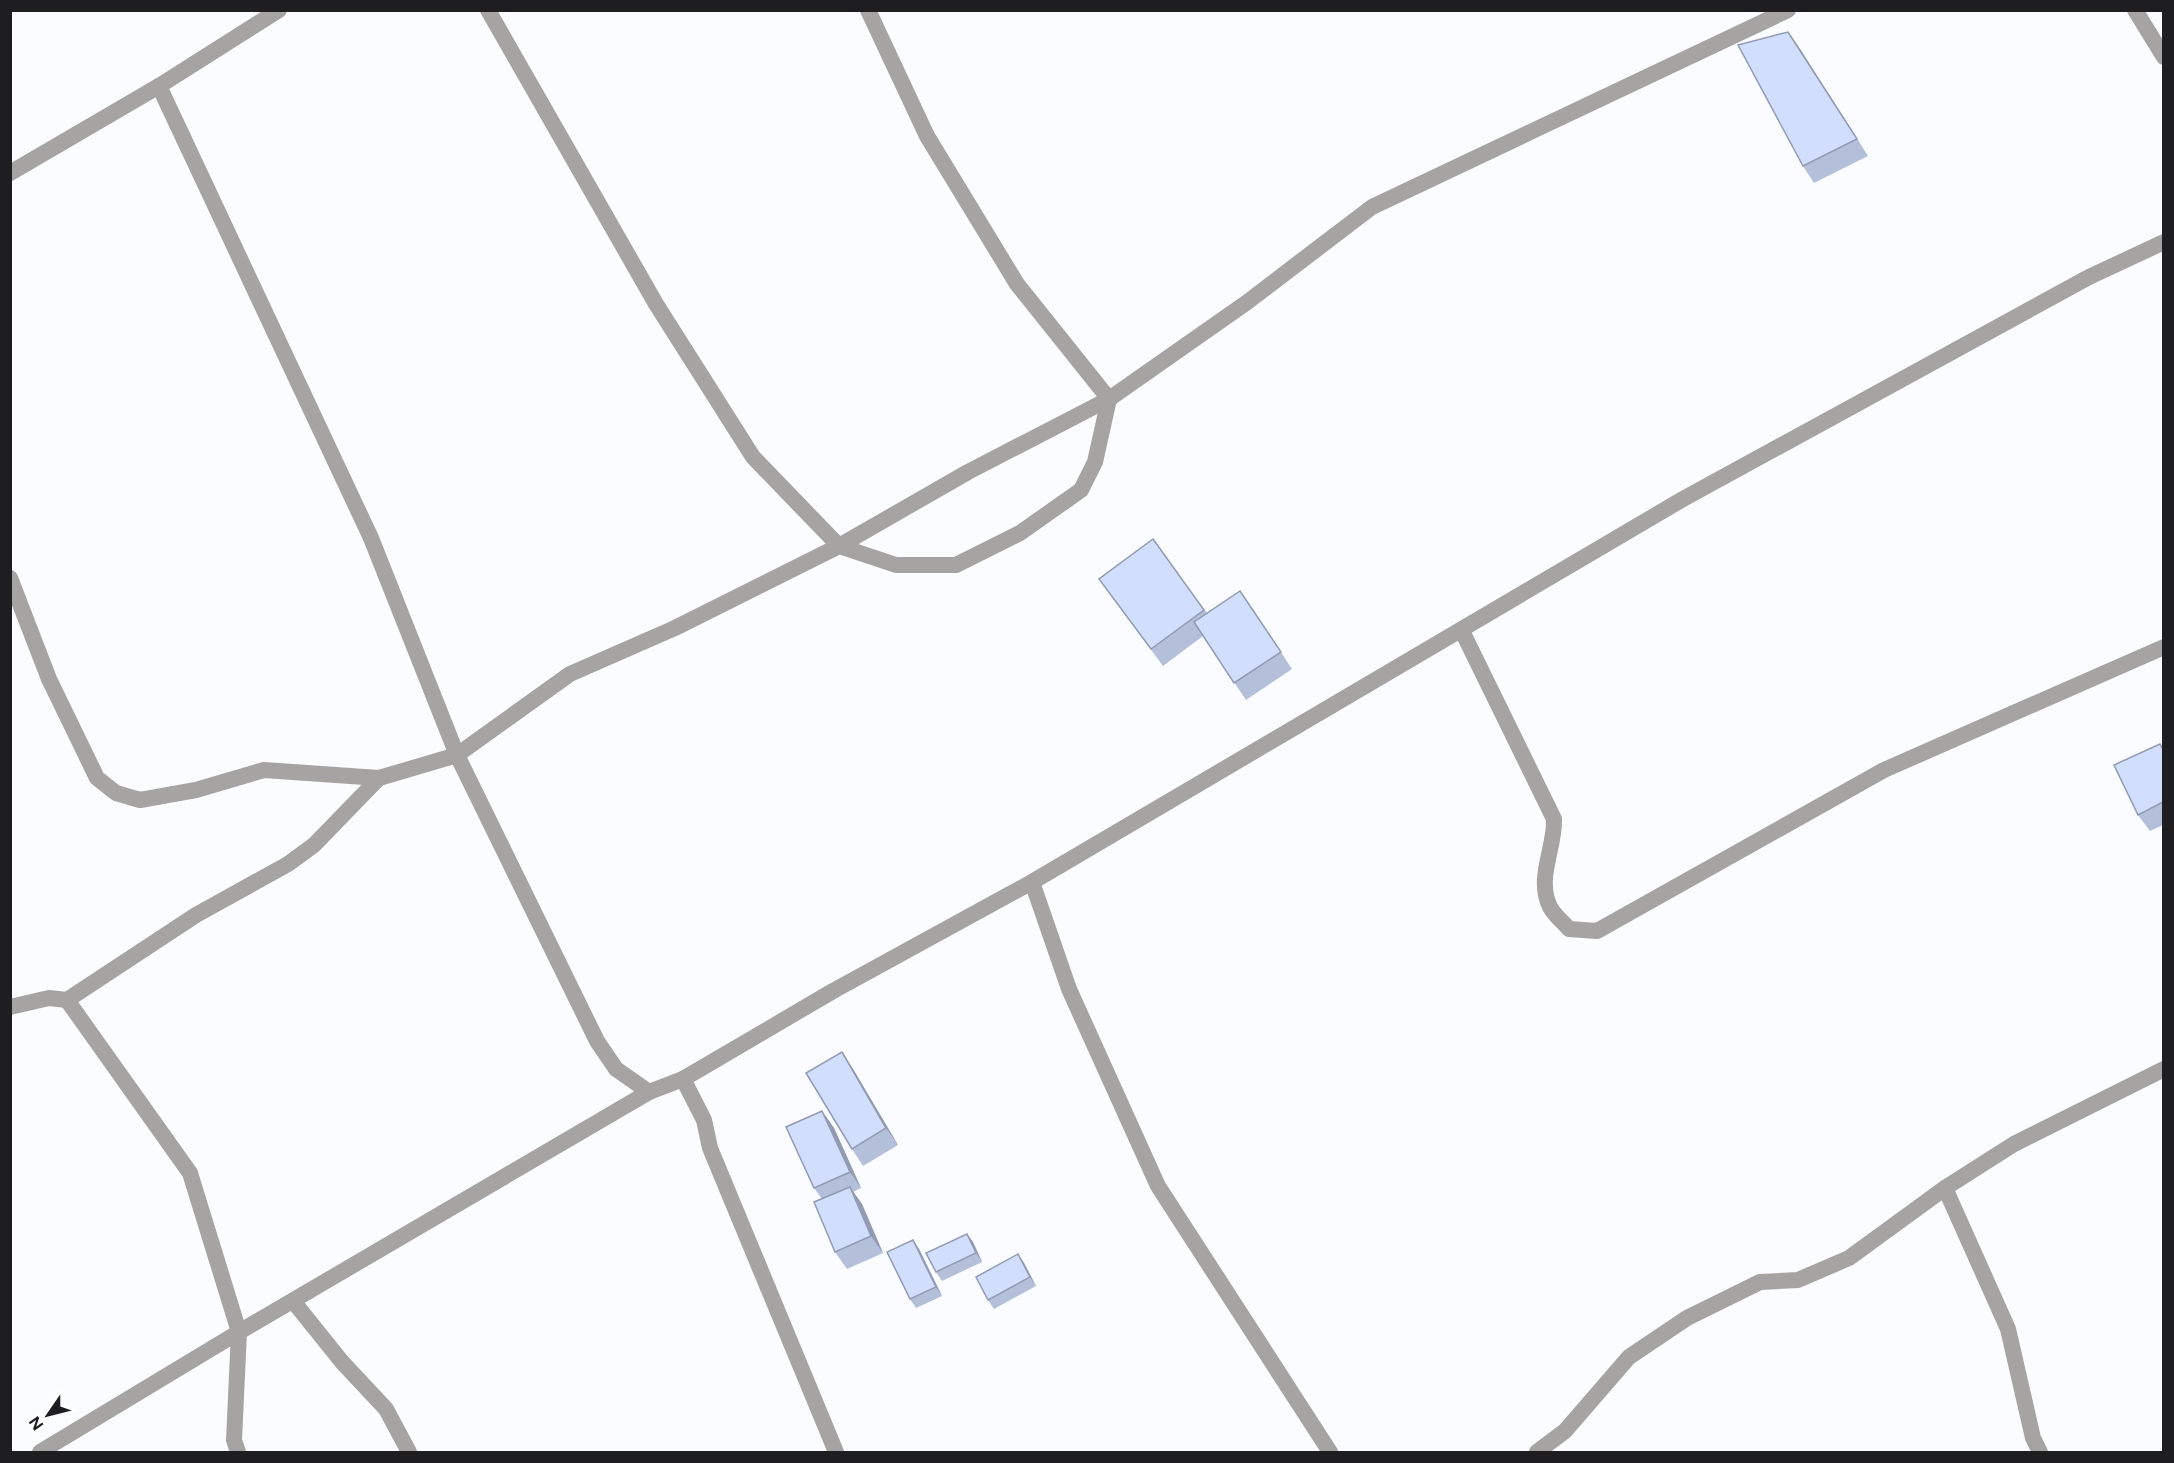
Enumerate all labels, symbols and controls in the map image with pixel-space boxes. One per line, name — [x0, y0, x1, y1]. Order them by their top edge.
north arrow — [18, 1385, 78, 1445]
text: N — [25, 1413, 47, 1434]

